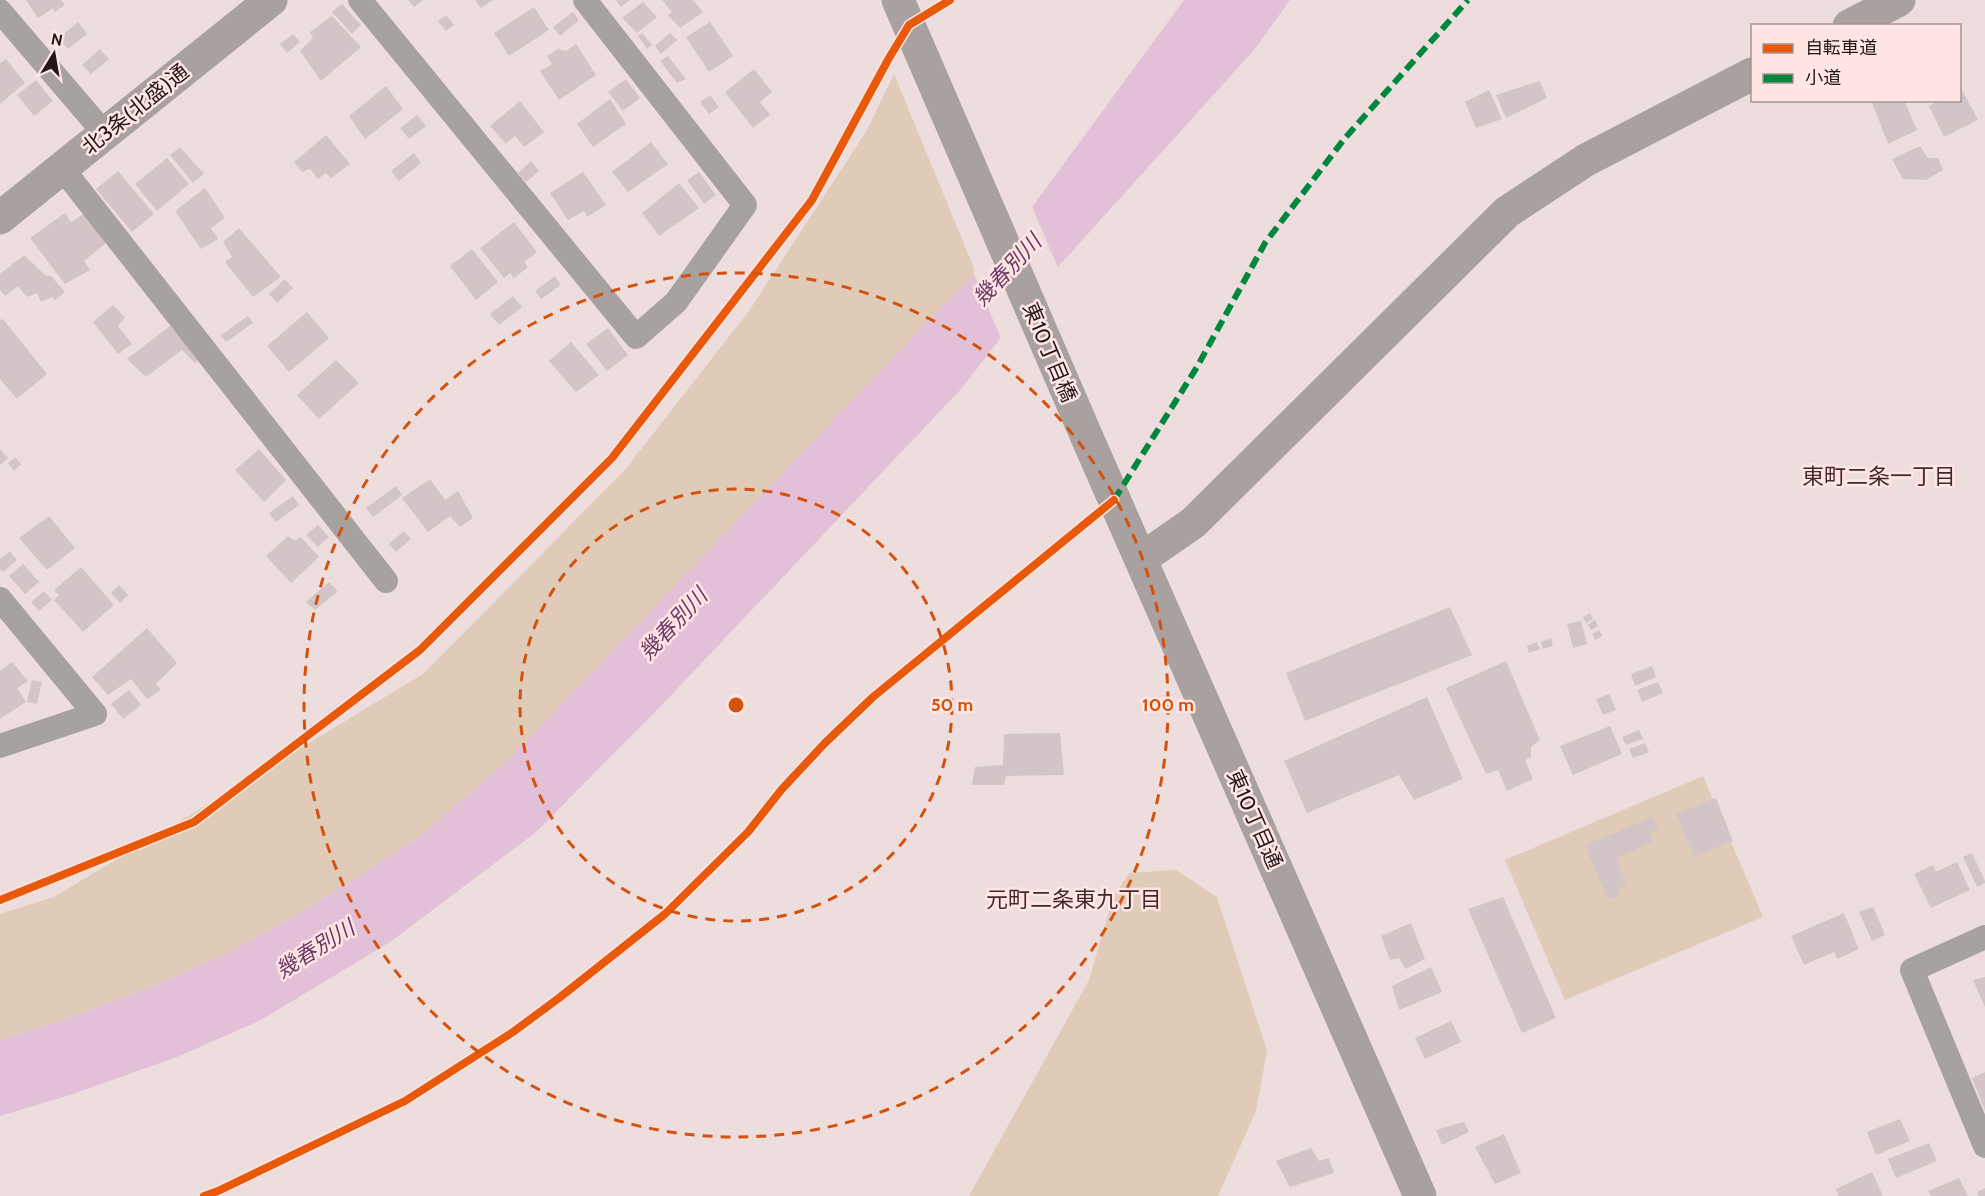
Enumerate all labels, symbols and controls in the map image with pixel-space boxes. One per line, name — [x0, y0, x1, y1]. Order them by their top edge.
north arrow — [24, 24, 84, 84]
legend — [1751, 24, 1961, 102]
text: N — [49, 29, 64, 50]
text: 自転車道 — [1805, 37, 1877, 59]
street label: 北3条(北盛)通 — [77, 59, 193, 159]
text: 小道 — [1805, 67, 1841, 89]
water label: 幾春別川 — [967, 227, 1048, 311]
street label: 東10丁目橋 — [1018, 299, 1082, 405]
district label: 東町二条一丁目 — [1802, 463, 1956, 490]
water label: 幾春別川 — [633, 581, 714, 665]
text: 50 m — [931, 694, 973, 716]
text: 100 m — [1142, 694, 1194, 716]
centre of rings — [726, 695, 746, 715]
street label: 東10丁目通 — [1222, 766, 1288, 872]
district label: 元町二条東九丁目 — [986, 886, 1162, 913]
water label: 幾春別川 — [271, 913, 361, 984]

